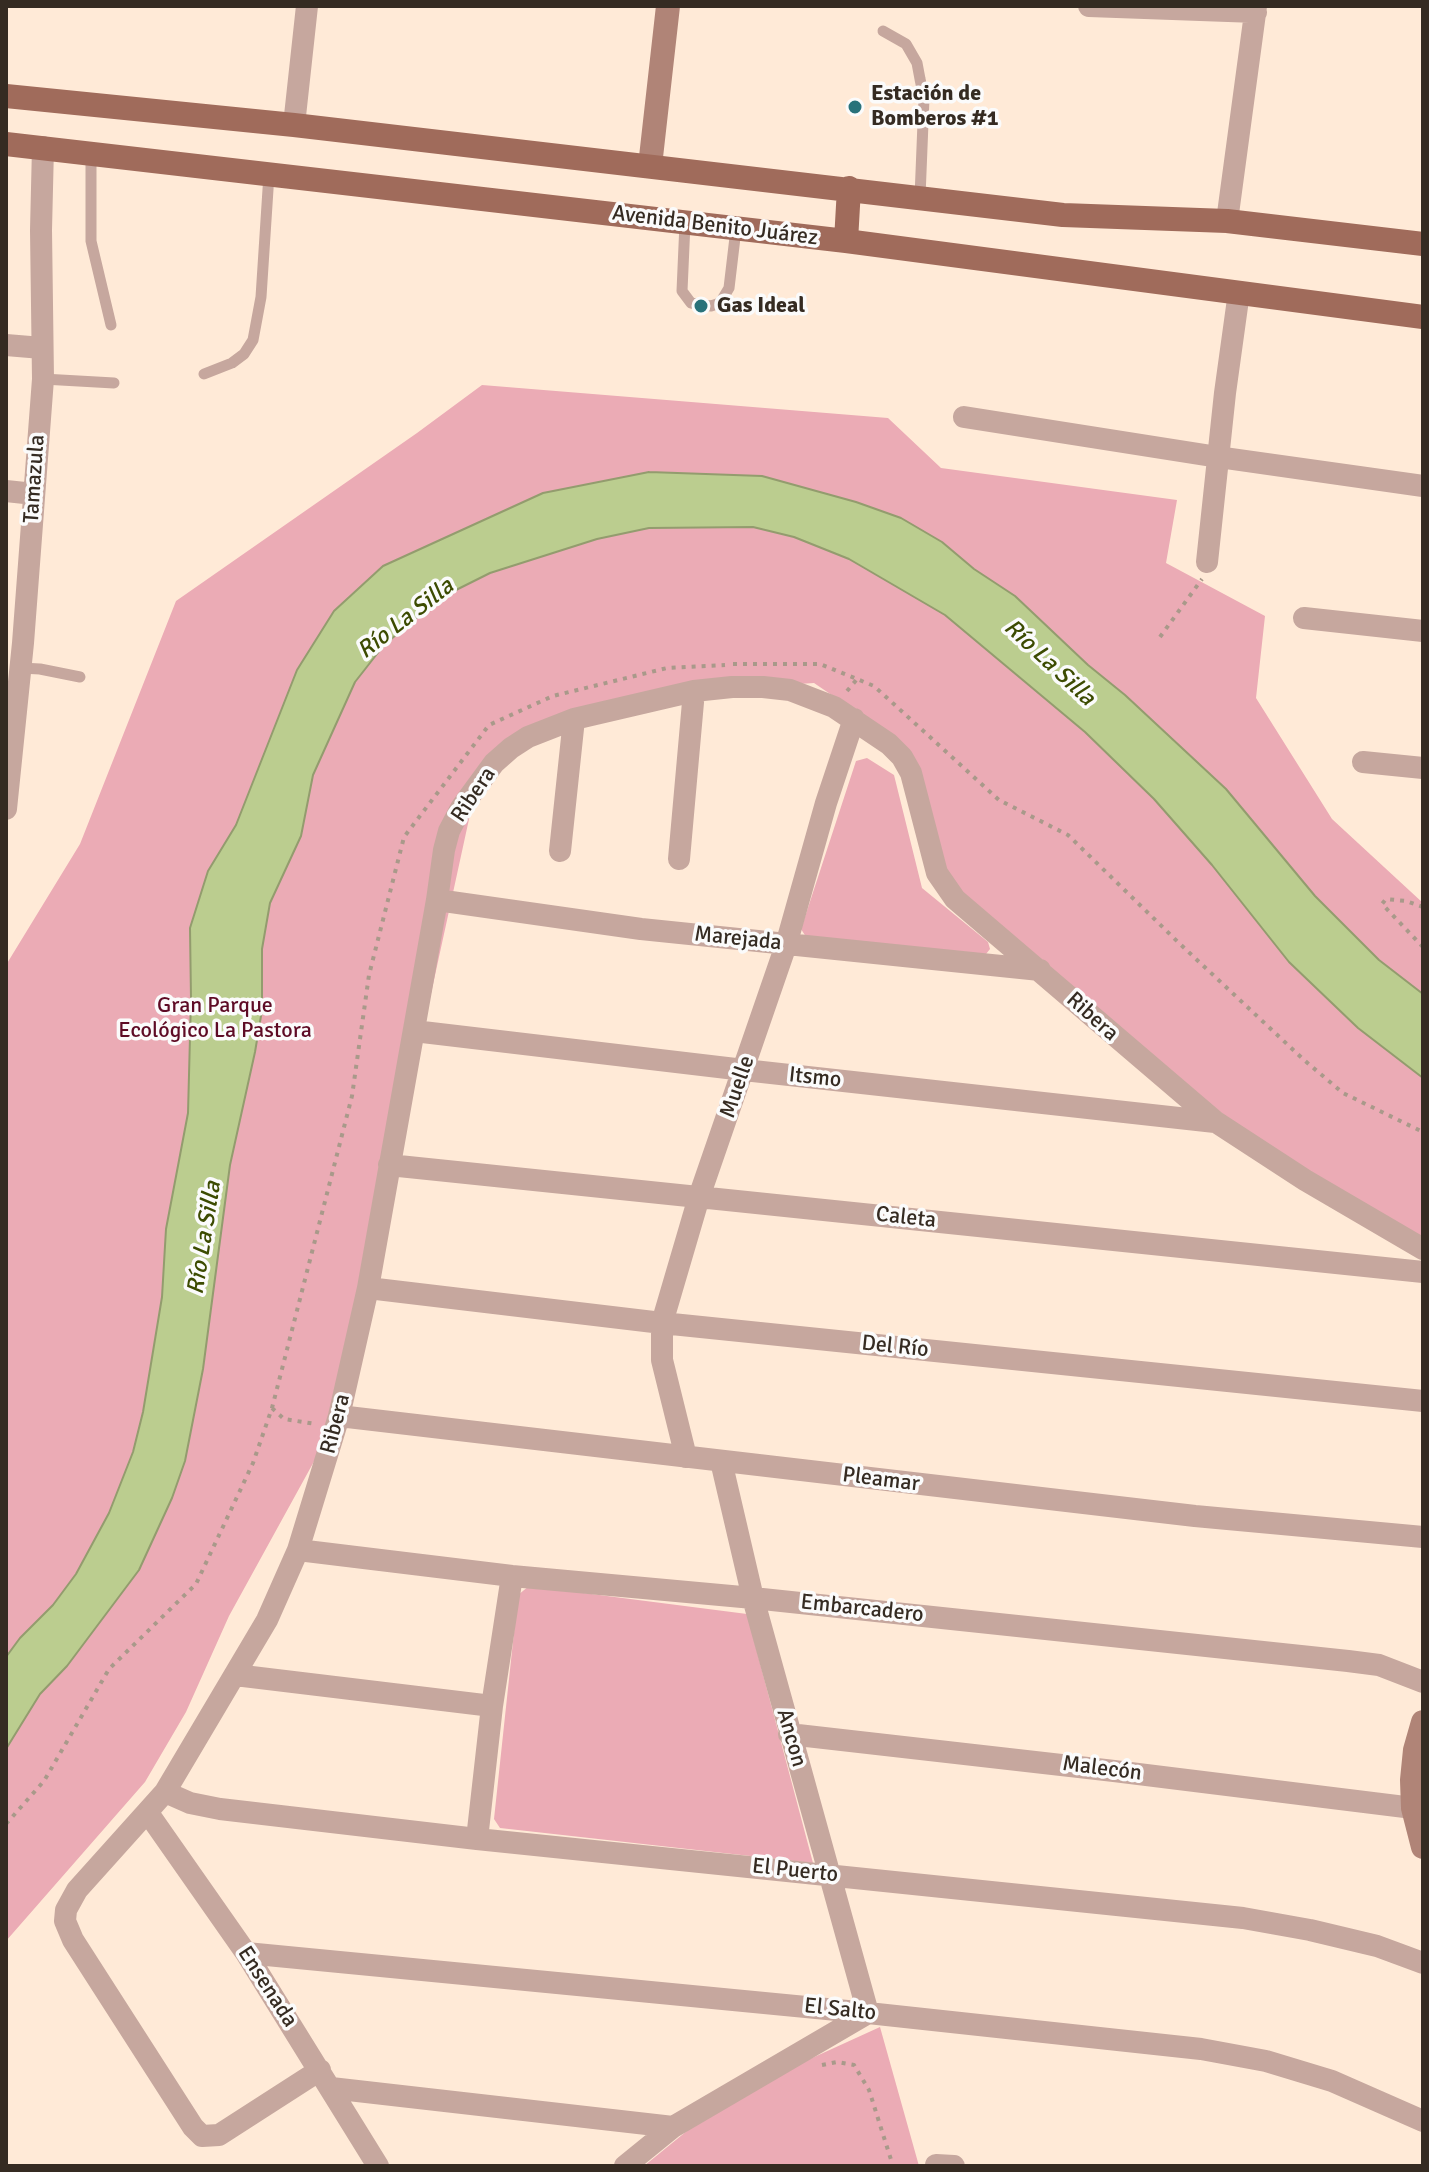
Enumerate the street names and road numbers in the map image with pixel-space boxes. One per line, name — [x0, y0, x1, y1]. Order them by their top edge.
street label: Avenida Benito Juárez — [611, 200, 819, 252]
street label: Tamazula — [19, 434, 51, 524]
street label: Ribera — [446, 762, 502, 828]
street label: Marejada — [693, 921, 783, 957]
street label: Ribera — [1061, 987, 1123, 1047]
street label: Muelle — [715, 1052, 761, 1122]
street label: Itsmo — [787, 1062, 843, 1094]
street label: Caleta — [875, 1202, 937, 1234]
street label: Del Río — [860, 1330, 930, 1364]
street label: Ribera — [315, 1391, 357, 1457]
street label: Pleamar — [841, 1462, 921, 1498]
street label: Embarcadero — [799, 1589, 925, 1629]
street label: Ancon — [770, 1706, 812, 1770]
street label: Malecón — [1061, 1751, 1143, 1787]
street label: El Puerto — [751, 1853, 839, 1889]
street label: Ensenada — [231, 1942, 303, 2032]
street label: El Salto — [803, 1993, 877, 2027]

